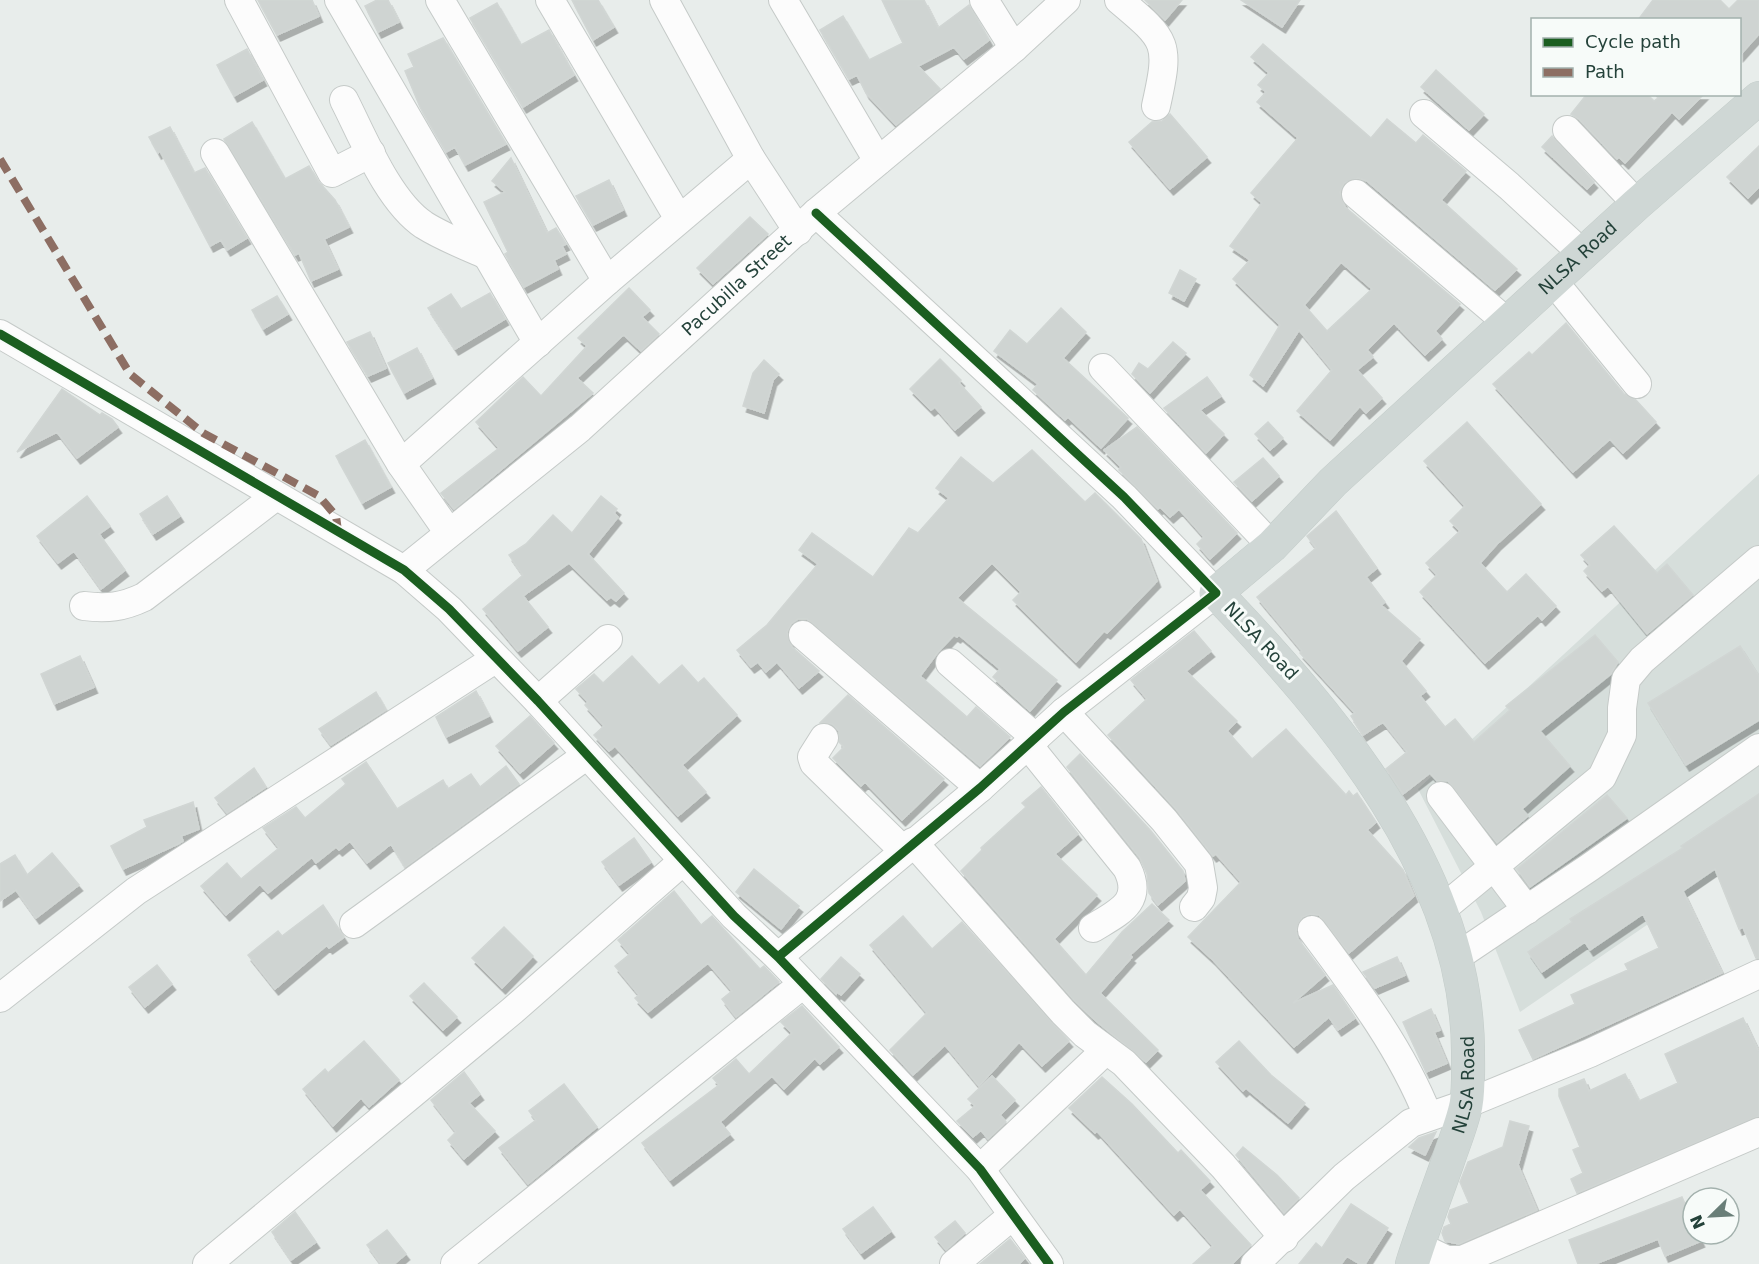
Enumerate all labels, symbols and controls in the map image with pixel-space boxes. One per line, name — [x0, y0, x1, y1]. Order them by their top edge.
legend — [1531, 18, 1741, 96]
text: Cycle path — [1585, 31, 1681, 52]
text: Path — [1585, 61, 1625, 82]
street label: NLSA Road — [1534, 217, 1621, 299]
street label: Pacubilla Street — [677, 230, 795, 340]
street label: NLSA Road — [1220, 597, 1303, 684]
street label: NLSA Road — [1447, 1035, 1478, 1136]
north arrow — [1681, 1186, 1741, 1246]
text: N — [1686, 1212, 1709, 1232]

